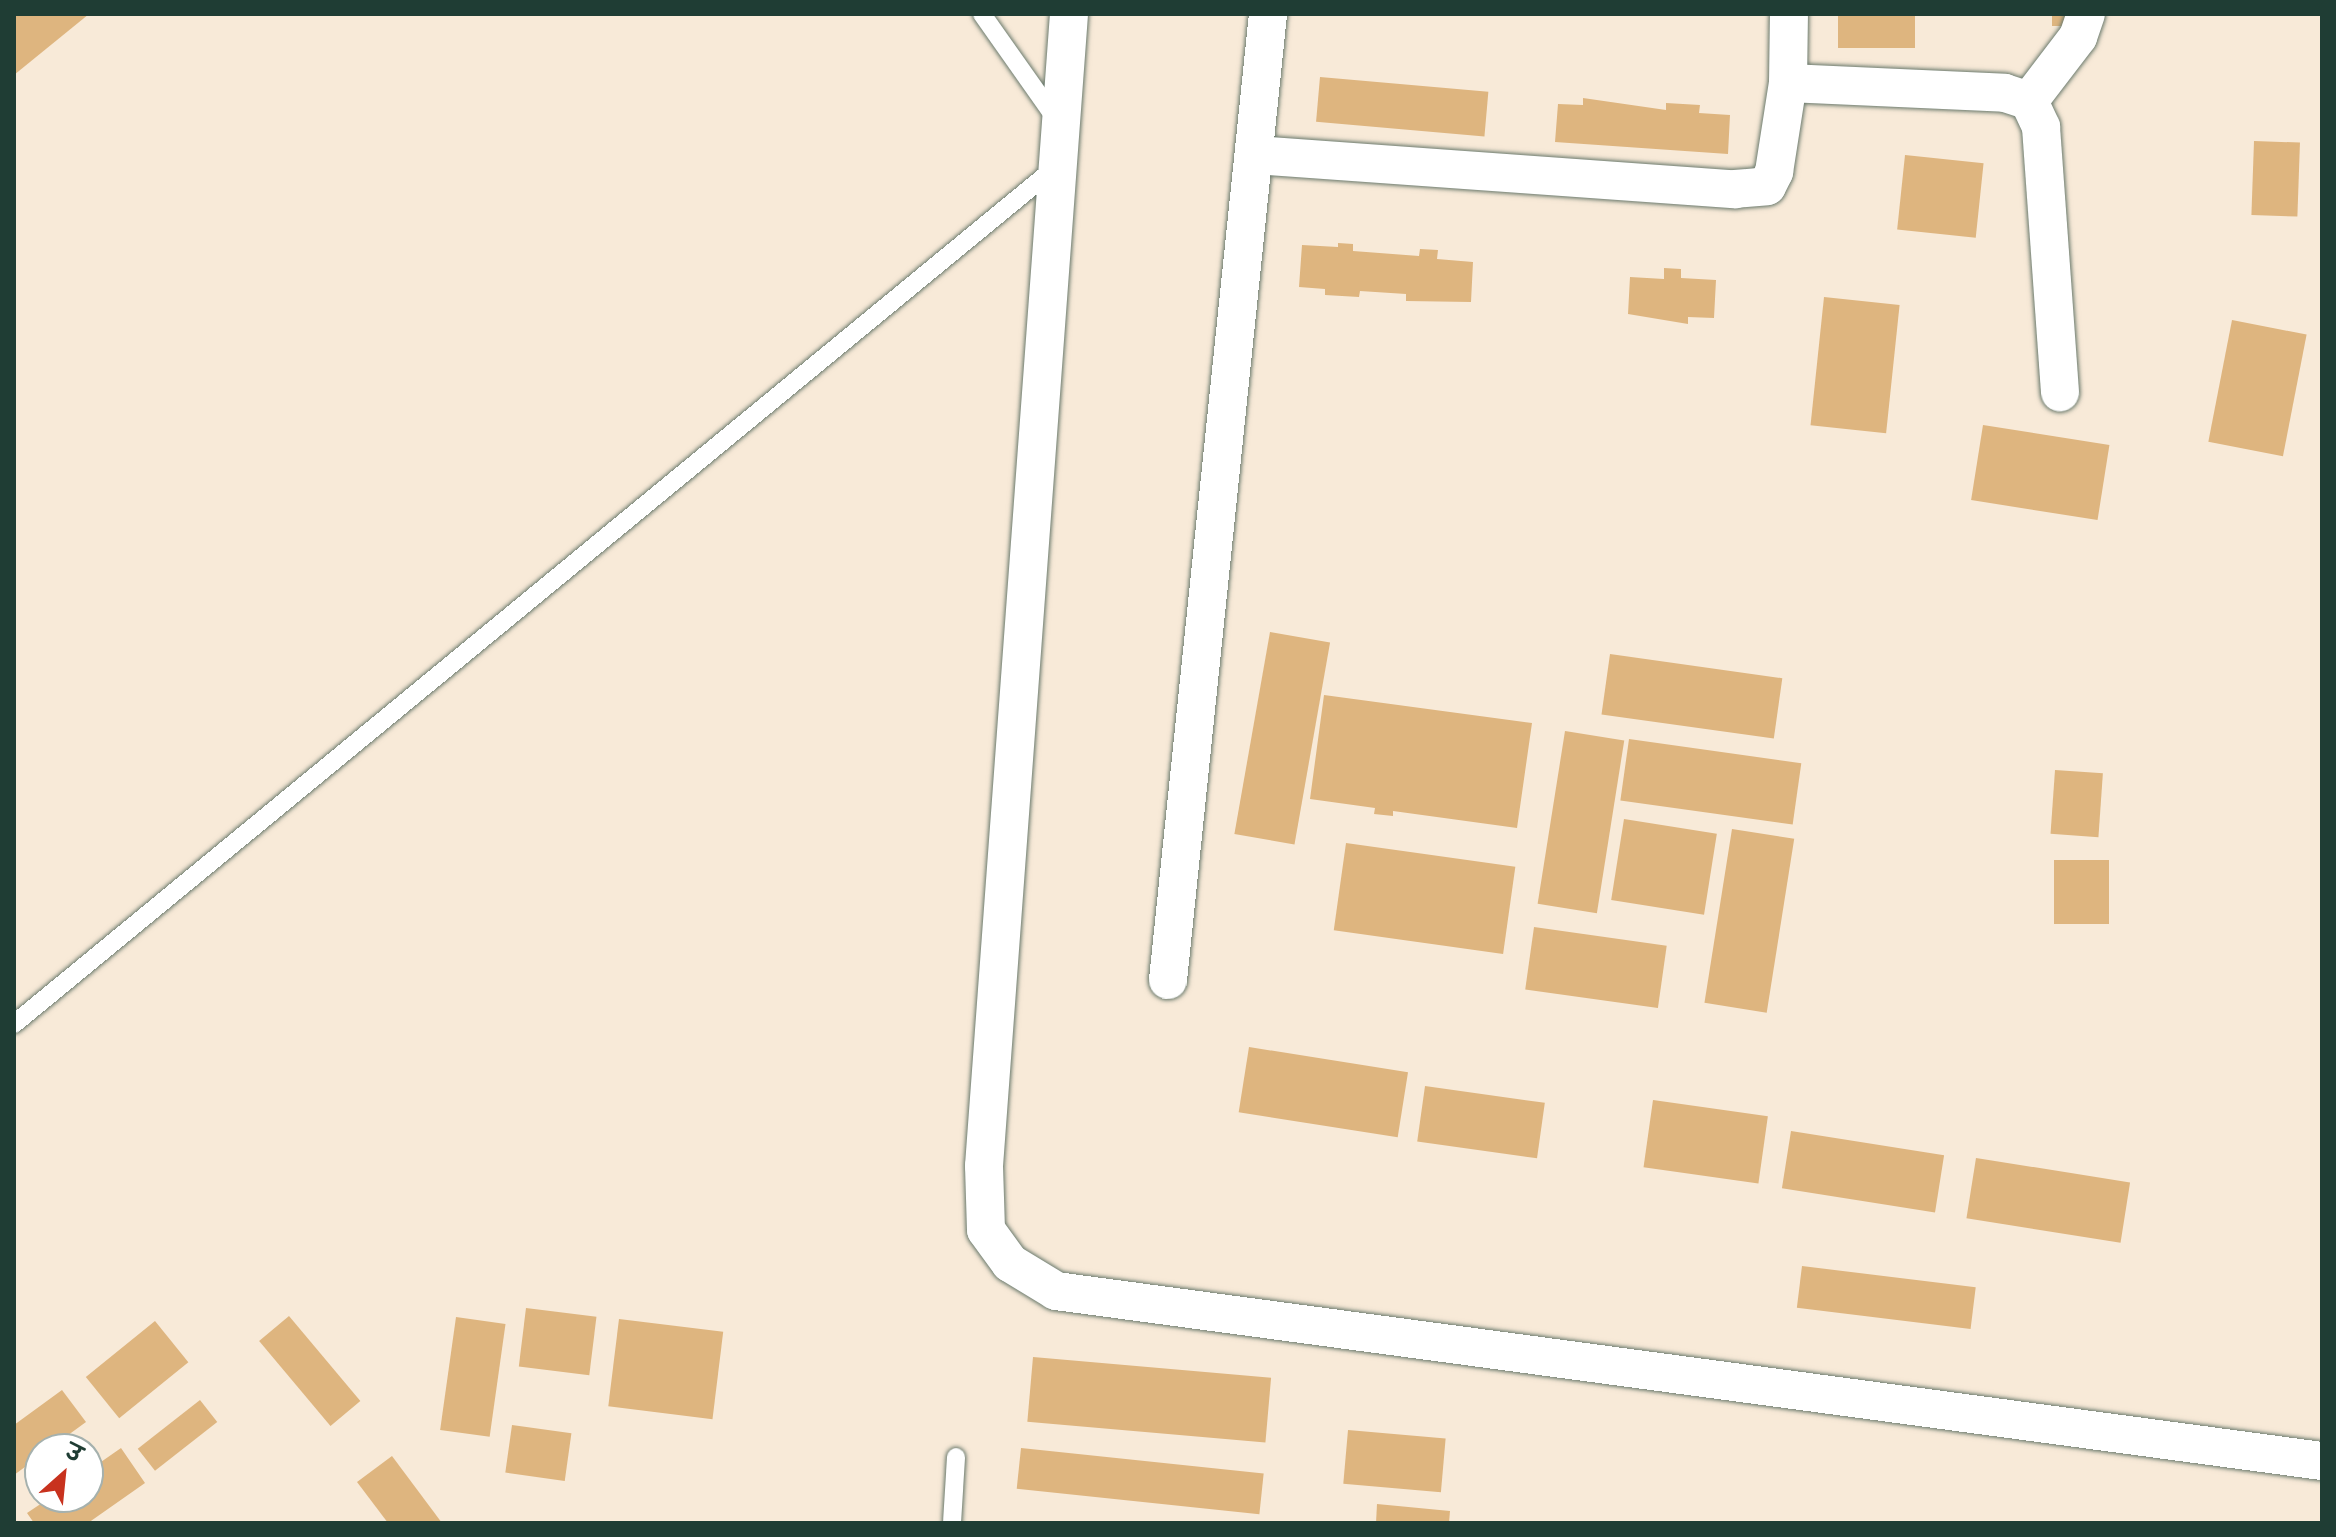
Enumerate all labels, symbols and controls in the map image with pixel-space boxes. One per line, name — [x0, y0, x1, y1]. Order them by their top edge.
north arrow — [24, 1433, 104, 1513]
text: उ — [61, 1438, 87, 1469]

